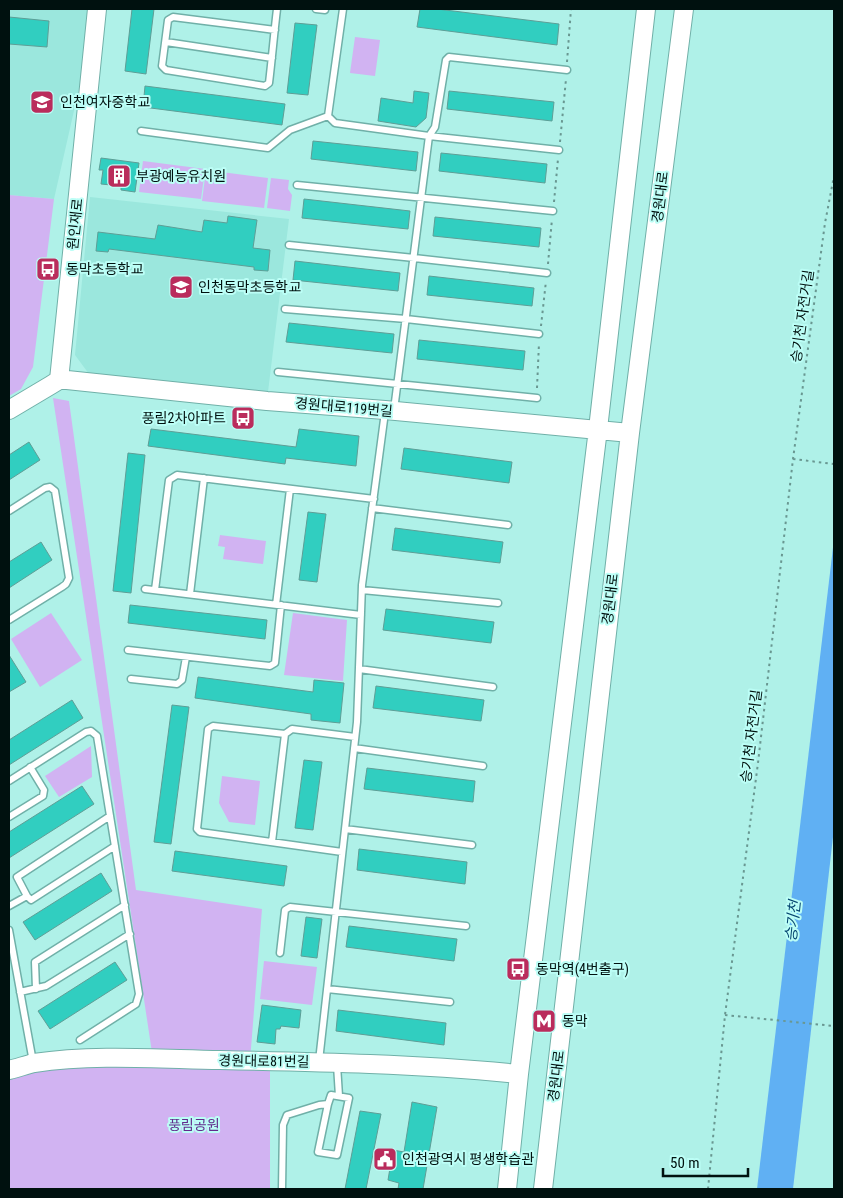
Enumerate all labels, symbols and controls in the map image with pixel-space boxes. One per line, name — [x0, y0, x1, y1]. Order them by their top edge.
school or university icon: 인천여자중학교 — [29, 89, 55, 115]
place label: 인천여자중학교 — [60, 94, 150, 110]
building icon: 부광예능유치원 — [106, 163, 132, 189]
place label: 부광예능유치원 — [136, 168, 226, 184]
street label: 경원대로 — [649, 170, 671, 224]
street label: 원인재로 — [64, 197, 86, 250]
bus stop icon: 동막초등학교 — [35, 256, 61, 282]
place label: 동막초등학교 — [66, 261, 143, 277]
street label: 승기천 자전거길 — [788, 269, 816, 363]
school or university icon: 인천동막초등학교 — [168, 274, 194, 300]
place label: 인천동막초등학교 — [198, 279, 301, 295]
street label: 경원대로119번길 — [294, 395, 394, 419]
bus stop icon: 풍림2차아파트 — [230, 405, 256, 431]
place label: 풍림2차아파트 — [142, 410, 226, 426]
street label: 경원대로 — [599, 572, 621, 626]
street label: 승기천 자전거길 — [737, 689, 765, 783]
water label: 승기천 — [782, 897, 804, 943]
bus stop icon: 동막역(4번출구) — [505, 956, 531, 982]
place label: 동막역(4번출구) — [536, 961, 629, 978]
metro station icon: 동막 — [531, 1008, 557, 1034]
place label: 동막 — [562, 1013, 588, 1029]
street label: 경원대로 — [545, 1049, 567, 1103]
street label: 경원대로81번길 — [218, 1052, 310, 1070]
park label: 풍림공원 — [168, 1117, 220, 1133]
public building icon: 인천광역시 평생학습관 — [372, 1146, 398, 1172]
scale bar — [663, 1146, 748, 1178]
place label: 인천광역시 평생학습관 — [402, 1151, 534, 1167]
text: 50 m — [670, 1154, 700, 1172]

